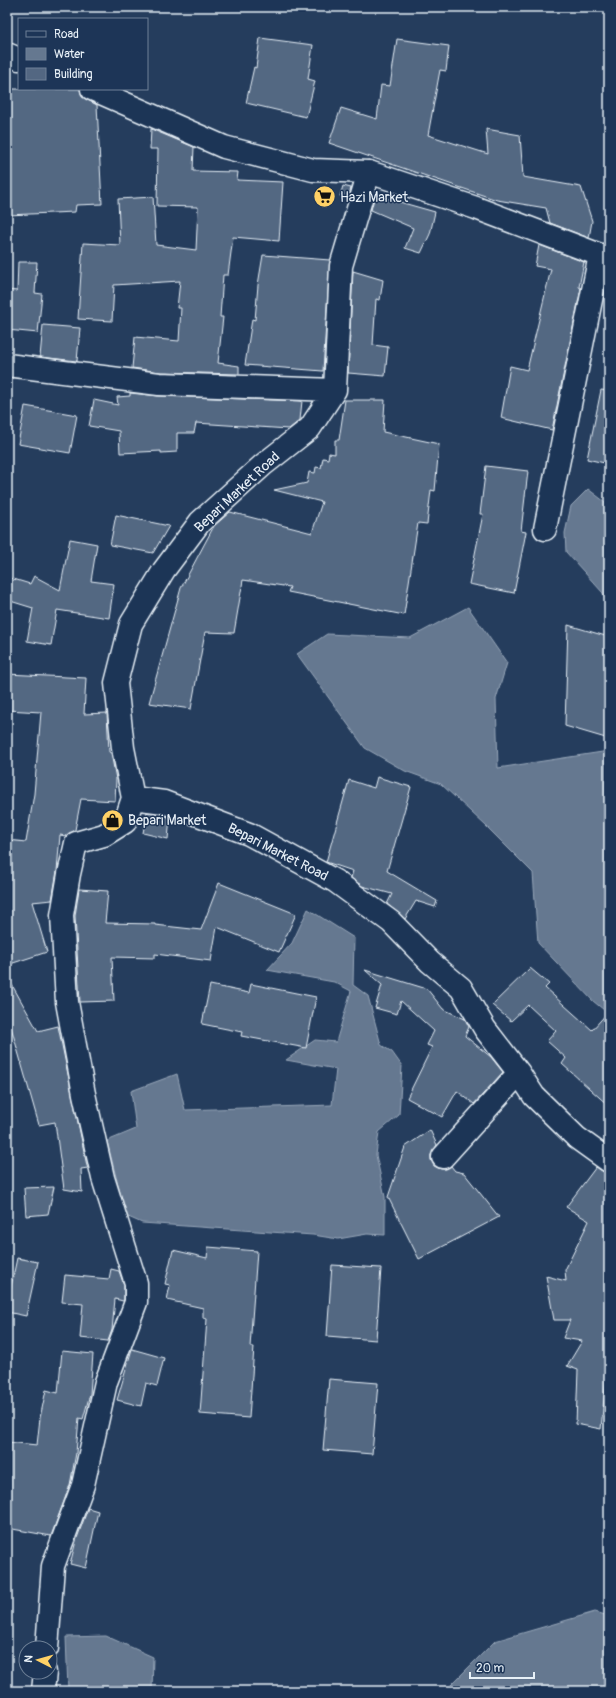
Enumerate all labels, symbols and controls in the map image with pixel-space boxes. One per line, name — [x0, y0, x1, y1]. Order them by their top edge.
legend — [18, 18, 148, 90]
text: Road — [54, 27, 79, 42]
text: Water — [54, 47, 85, 62]
text: Building — [54, 67, 93, 82]
supermarket icon: Hazi Market — [311, 184, 337, 210]
place label: Hazi Market — [340, 189, 409, 206]
street label: Bepari Market Road — [191, 448, 283, 536]
shop icon: Bepari Market — [100, 807, 126, 833]
place label: Bepari Market — [128, 812, 207, 829]
street label: Bepari Market Road — [225, 819, 331, 885]
north arrow — [18, 1640, 58, 1680]
text: N — [22, 1654, 35, 1663]
scale bar — [470, 1654, 534, 1680]
text: 20 m — [476, 1661, 505, 1676]

